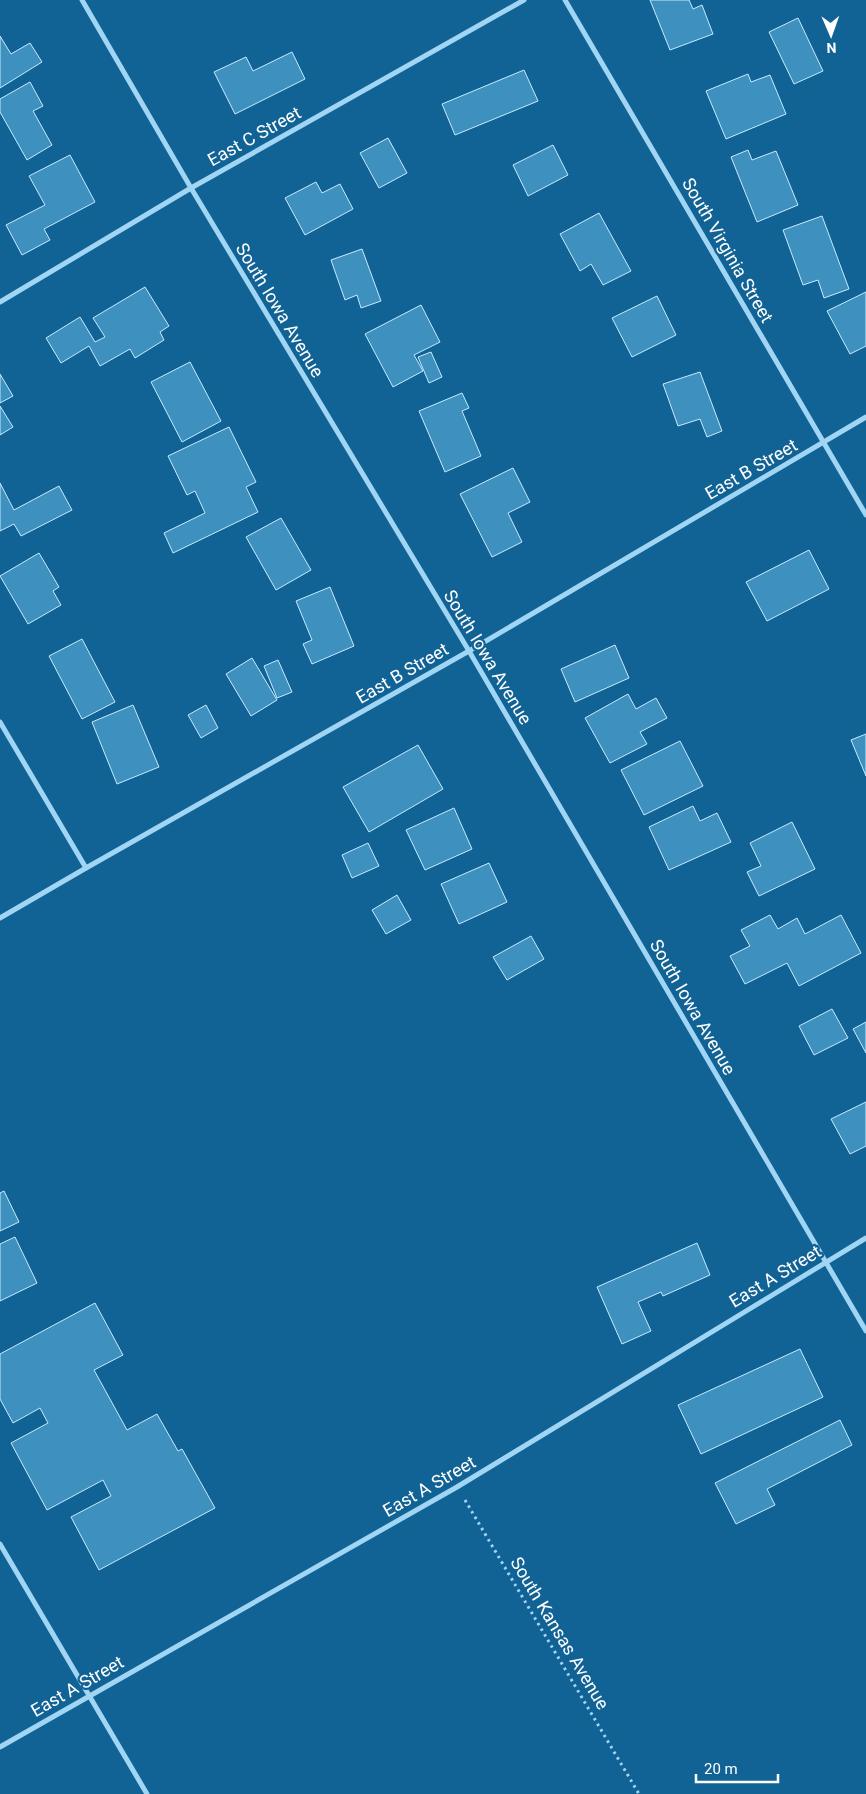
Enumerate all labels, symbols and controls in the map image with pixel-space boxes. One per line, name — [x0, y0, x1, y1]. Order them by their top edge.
north arrow — [806, 10, 856, 60]
text: N — [826, 40, 837, 56]
street label: East C Street — [204, 102, 304, 170]
street label: South Virginia Street — [678, 174, 778, 326]
street label: South Iowa Avenue — [232, 239, 328, 381]
street label: East B Street — [701, 434, 801, 504]
street label: South Iowa Avenue — [440, 586, 536, 728]
street label: East B Street — [352, 638, 452, 708]
street label: South Iowa Avenue — [646, 936, 740, 1078]
street label: East A Street — [725, 1240, 825, 1312]
street label: East A Street — [379, 1451, 479, 1521]
street label: South Kansas Avenue — [506, 1553, 614, 1713]
street label: East A Street — [27, 1651, 127, 1721]
scale bar — [696, 1752, 778, 1784]
text: 20 m — [704, 1760, 738, 1778]

